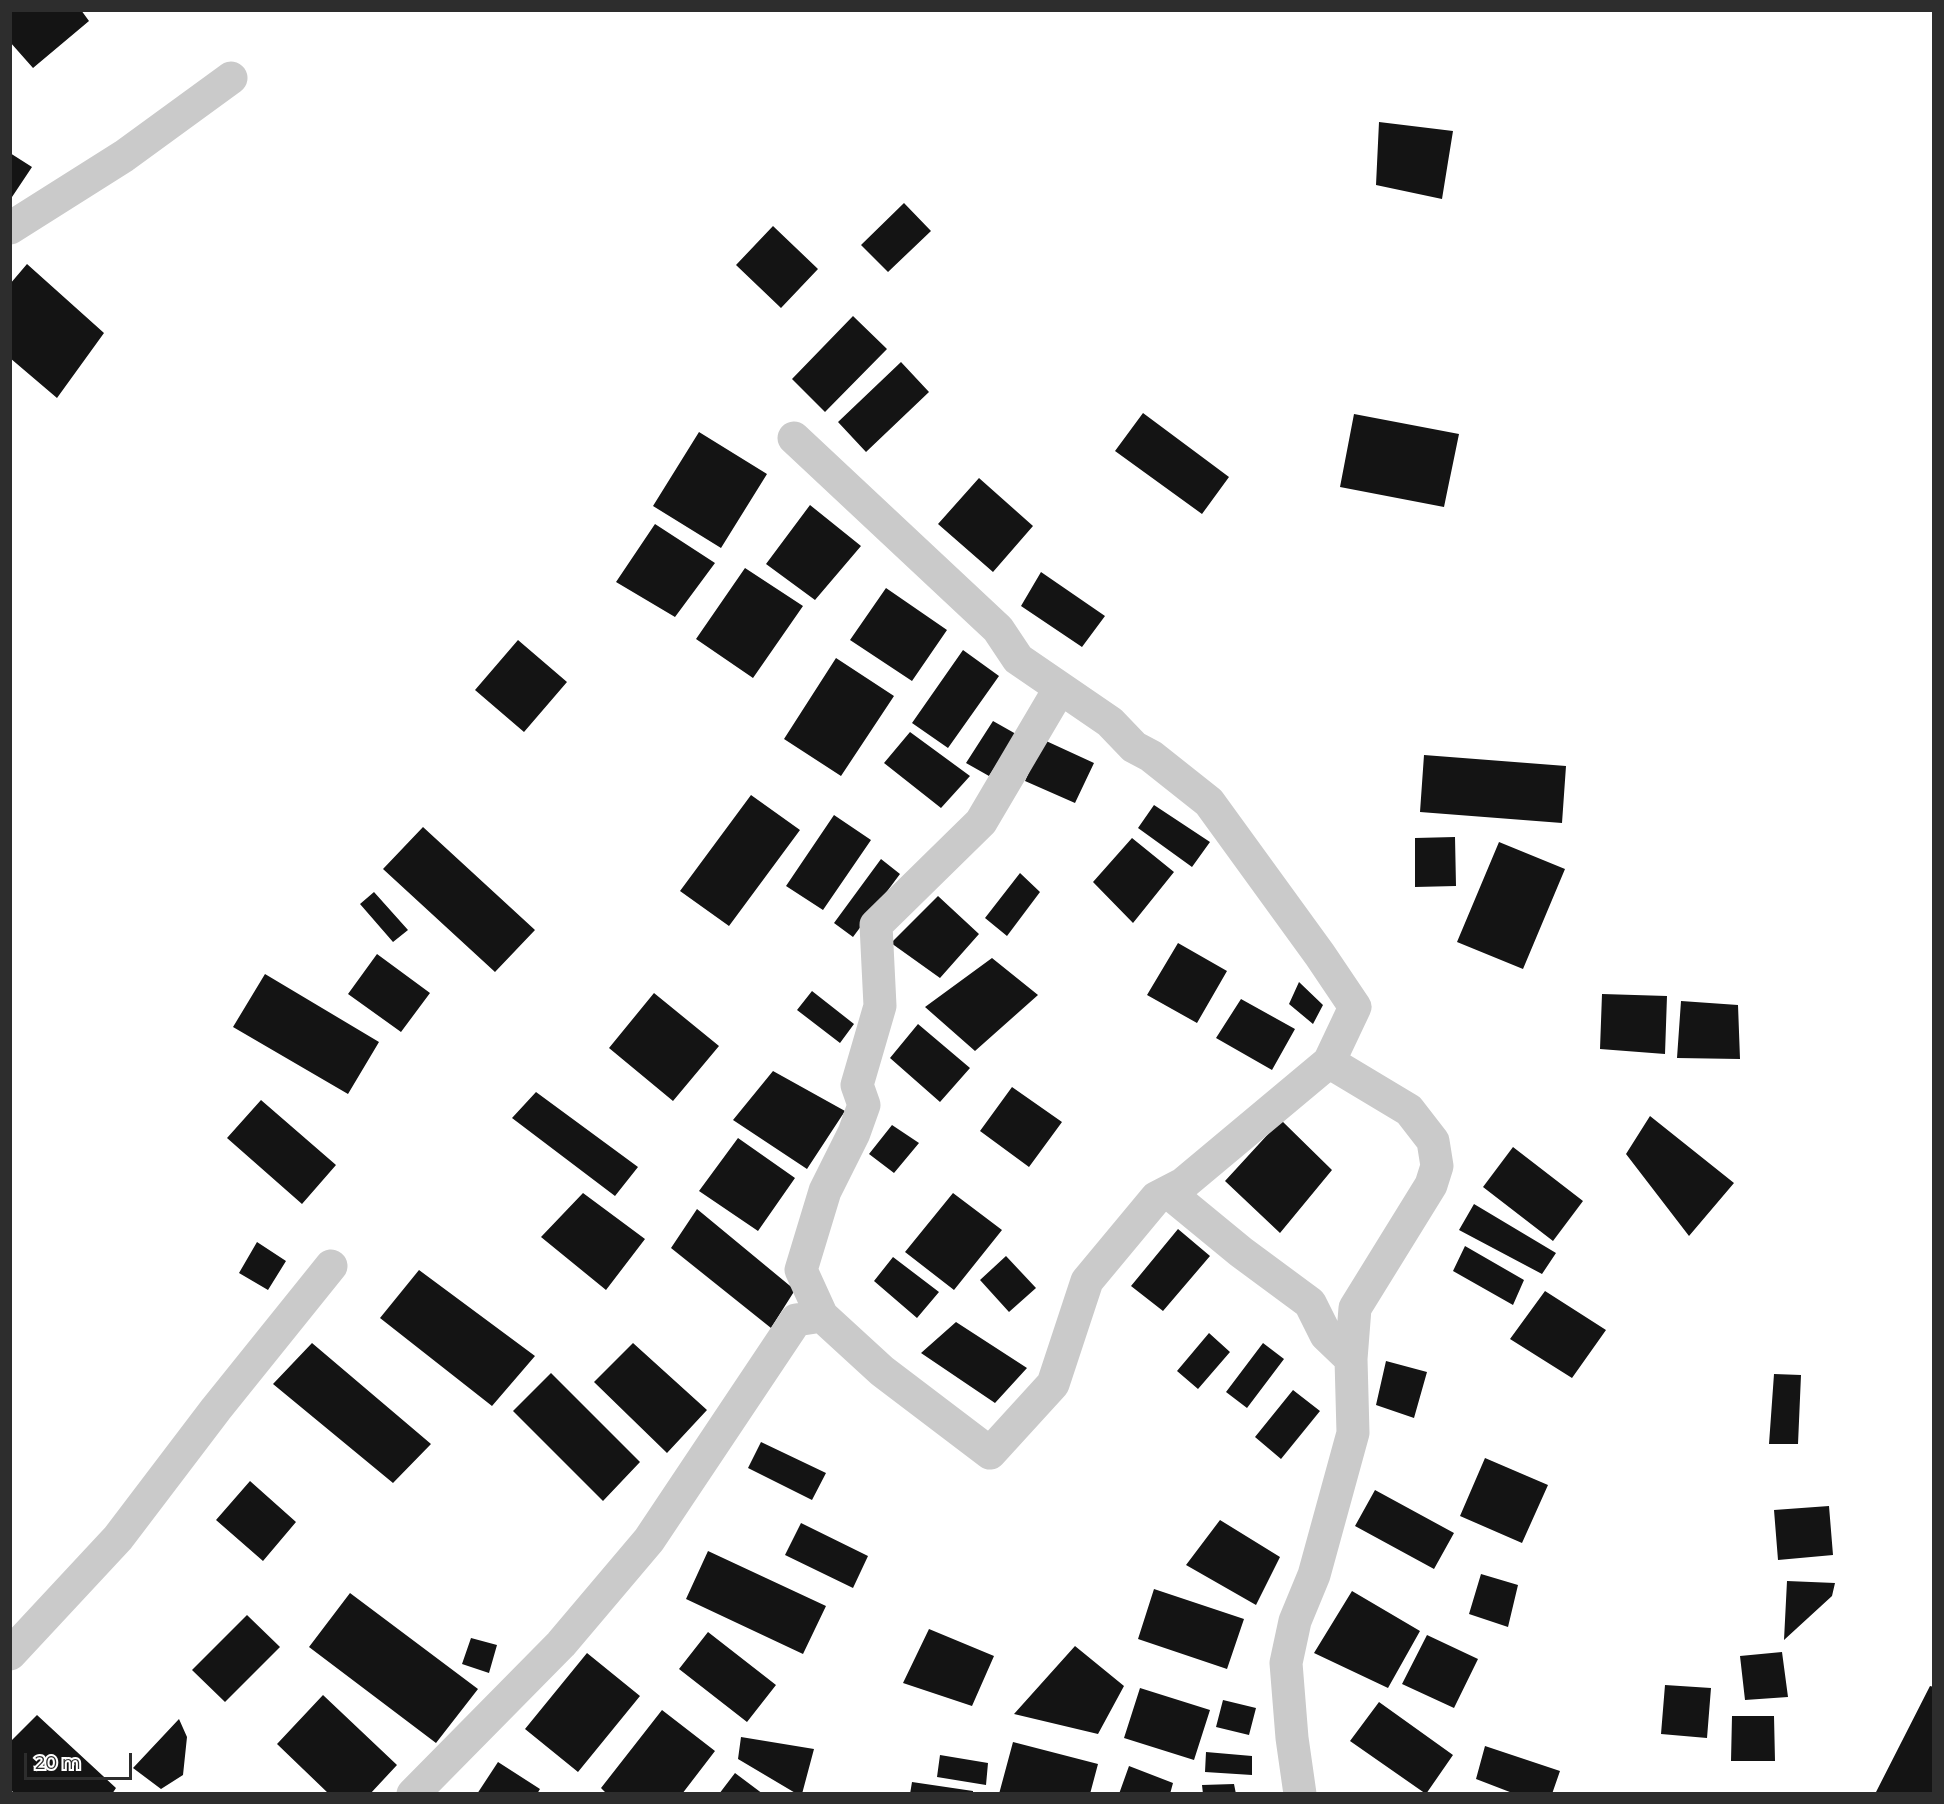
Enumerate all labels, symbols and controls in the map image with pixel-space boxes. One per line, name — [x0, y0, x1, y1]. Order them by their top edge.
scale bar — [27, 1741, 135, 1779]
text: 20 m — [35, 1752, 81, 1774]

